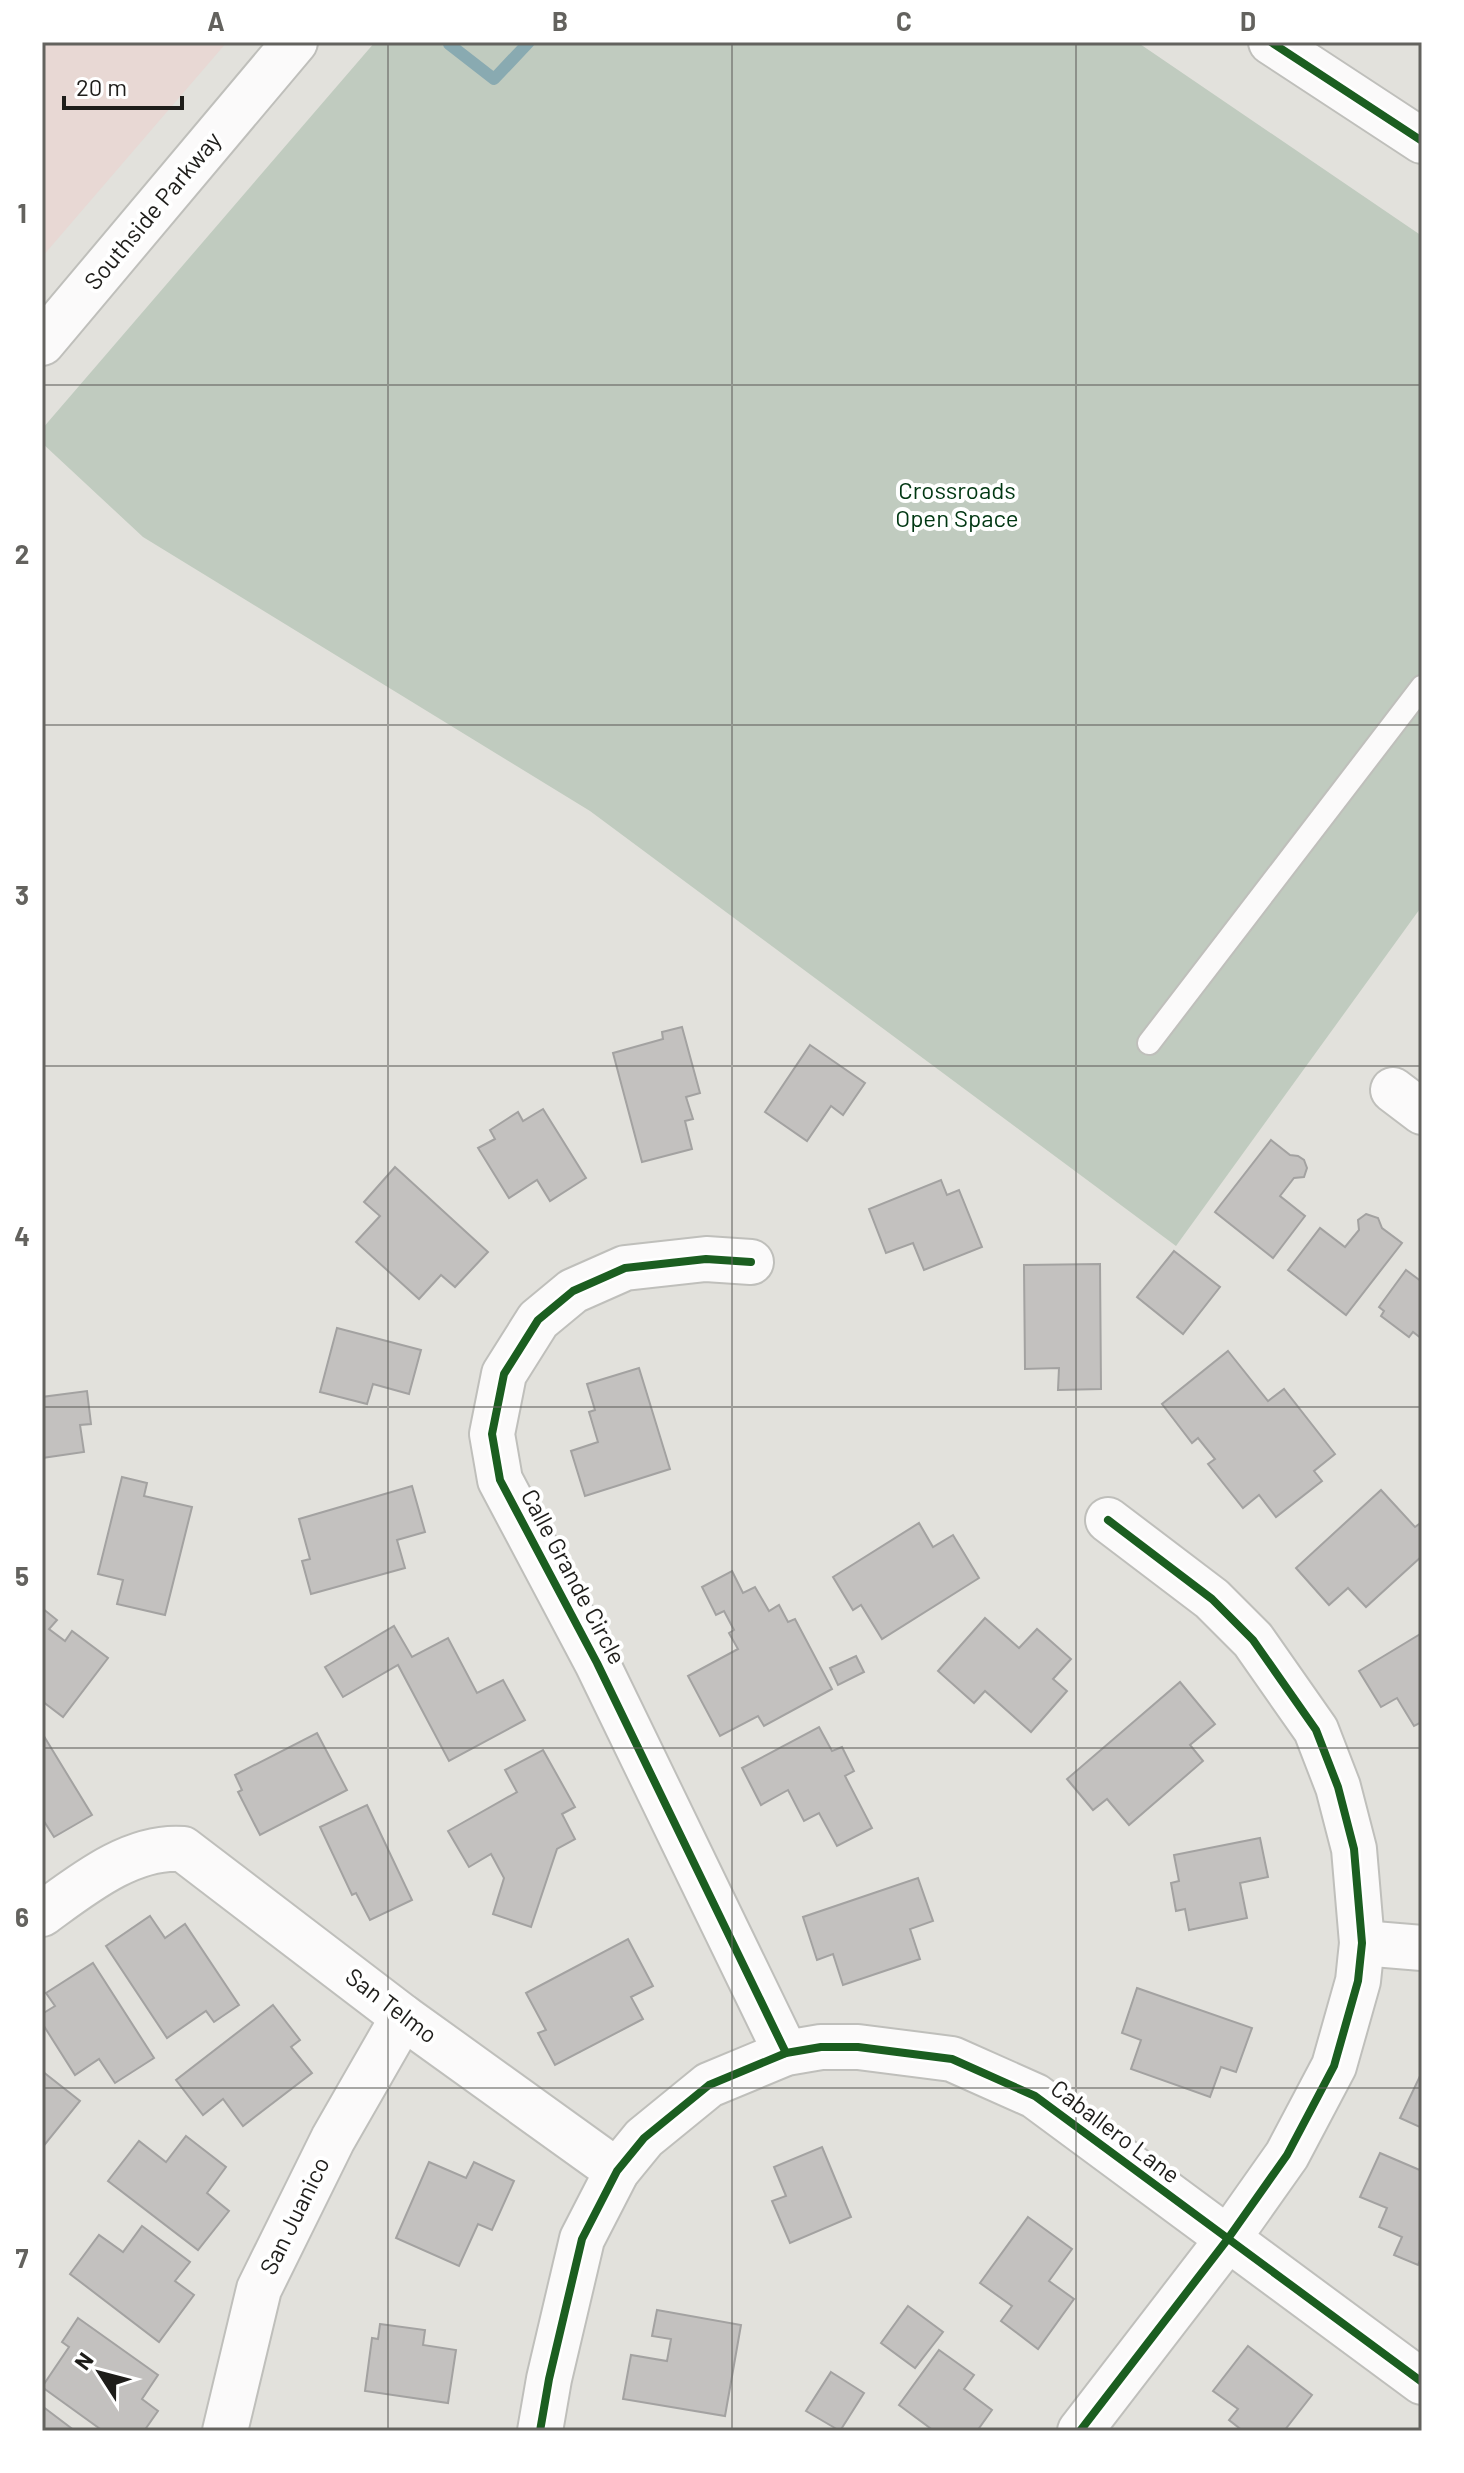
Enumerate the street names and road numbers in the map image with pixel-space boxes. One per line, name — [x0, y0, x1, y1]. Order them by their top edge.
street label: Southside Parkway — [77, 125, 226, 295]
street label: Calle Grande Circle — [516, 1484, 633, 1669]
street label: San Telmo — [340, 1961, 443, 2049]
street label: Caballero Lane — [1046, 2073, 1186, 2189]
street label: San Juanico — [253, 2152, 335, 2279]

